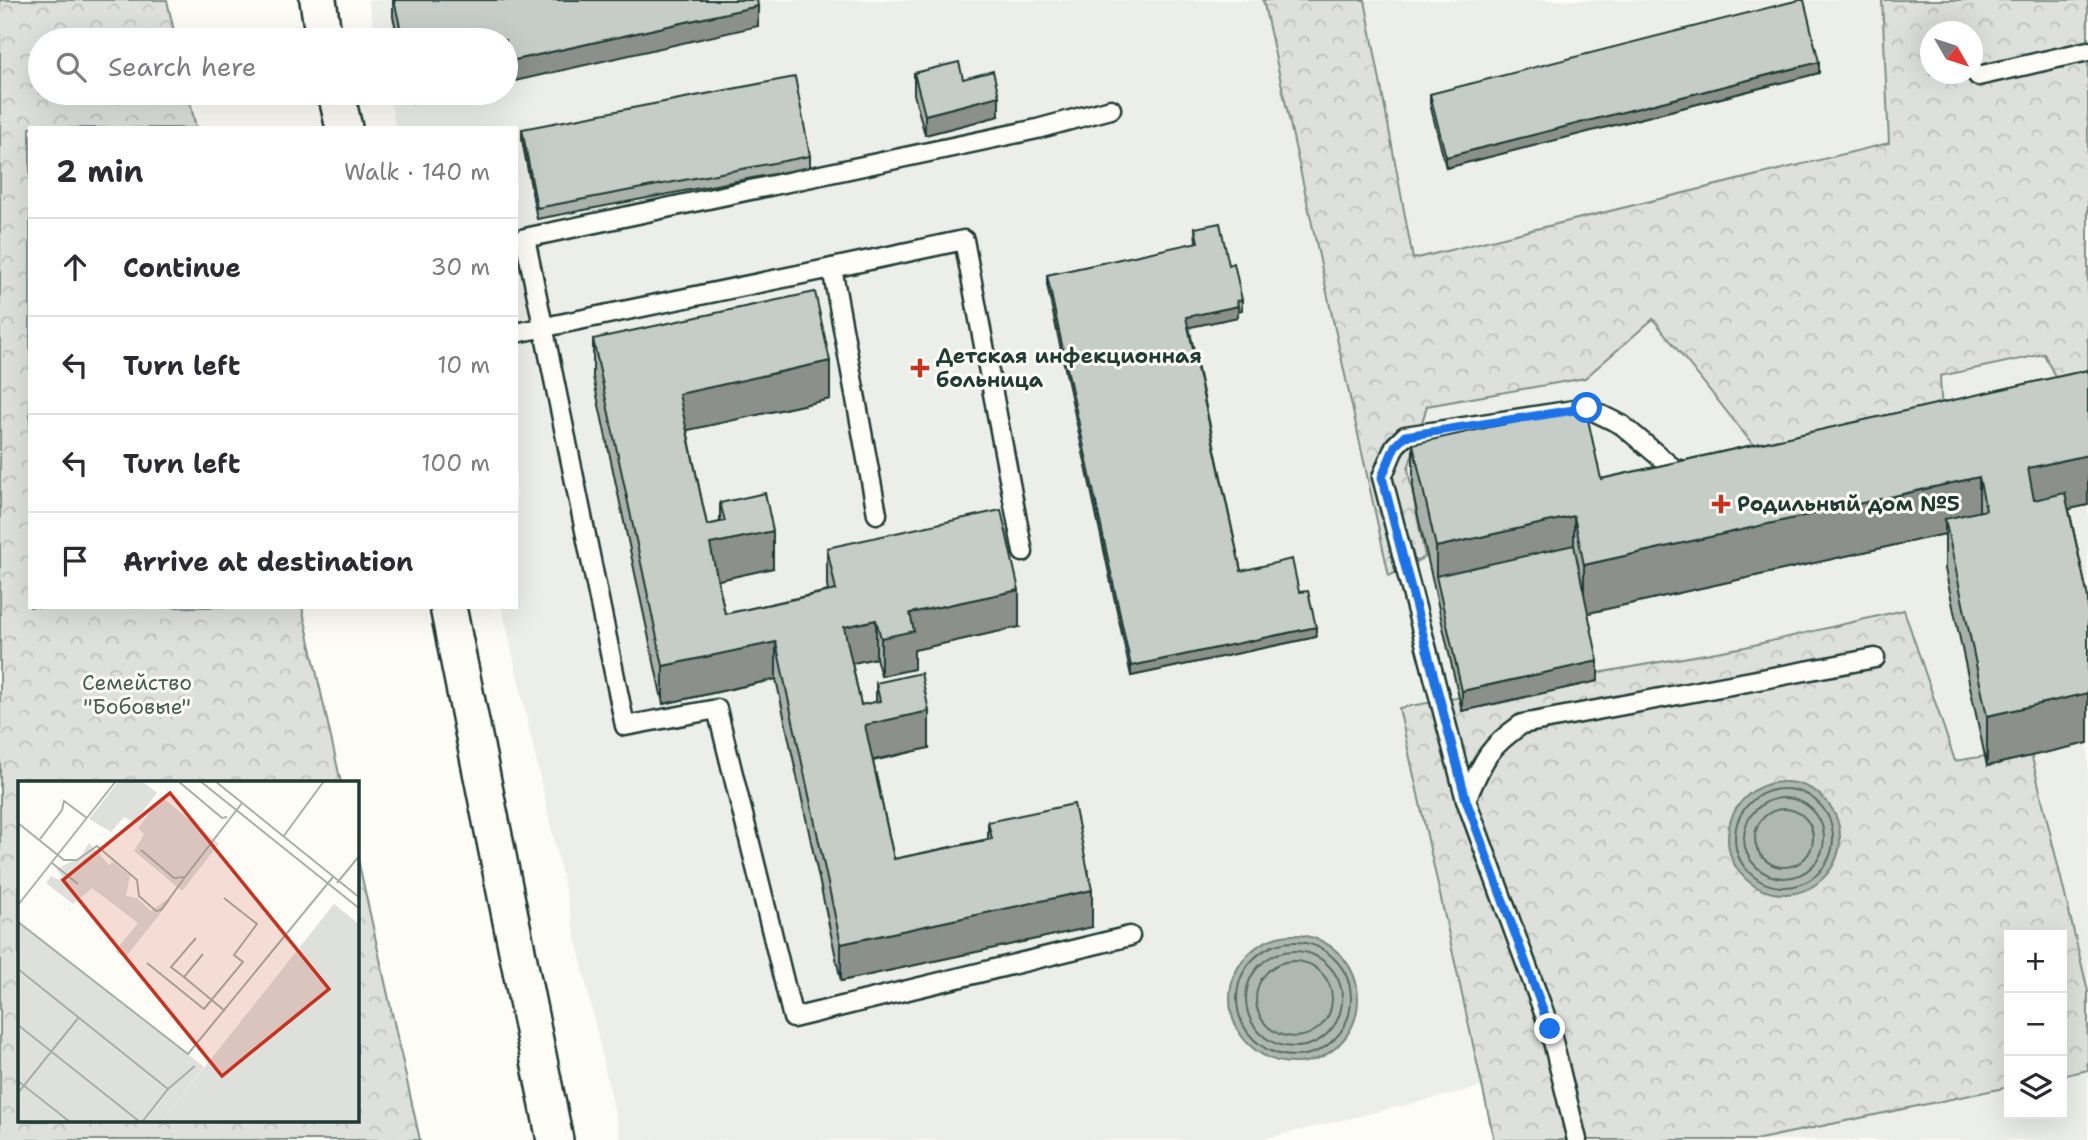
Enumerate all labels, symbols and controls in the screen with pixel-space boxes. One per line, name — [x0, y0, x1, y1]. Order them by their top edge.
north arrow — [1920, 21, 1983, 84]
search box — [28, 28, 518, 105]
icon: search — [52, 48, 90, 86]
text: Search here — [108, 49, 257, 84]
text: 2 min — [56, 151, 143, 192]
text: Walk · 140 m — [344, 157, 490, 187]
icon: ahead — [56, 248, 94, 286]
text: Continue — [123, 250, 241, 285]
text: 30 m — [431, 252, 490, 282]
place label: Детская инфекционная больница — [936, 342, 1202, 394]
icon: left — [56, 346, 94, 384]
text: Turn left — [123, 348, 240, 383]
text: 10 m — [437, 350, 490, 380]
marker: Детская инфекционная больница — [910, 358, 930, 378]
route start — [1571, 392, 1602, 423]
icon: left — [56, 444, 94, 482]
text: Turn left — [123, 446, 240, 481]
text: 100 m — [421, 448, 490, 478]
place label: Родильный дом №5 — [1737, 490, 1960, 518]
marker: Родильный дом №5 — [1711, 494, 1731, 514]
icon: arrive — [56, 542, 94, 580]
text: Arrive at destination — [123, 544, 413, 579]
park label: Семейство "Бобовые" — [82, 669, 192, 721]
inset map — [18, 781, 359, 1122]
map controls — [2004, 930, 2067, 1119]
button: + — [2004, 930, 2067, 993]
button: − — [2004, 993, 2067, 1056]
route end — [1534, 1013, 1565, 1044]
button: layers — [2004, 1056, 2067, 1119]

